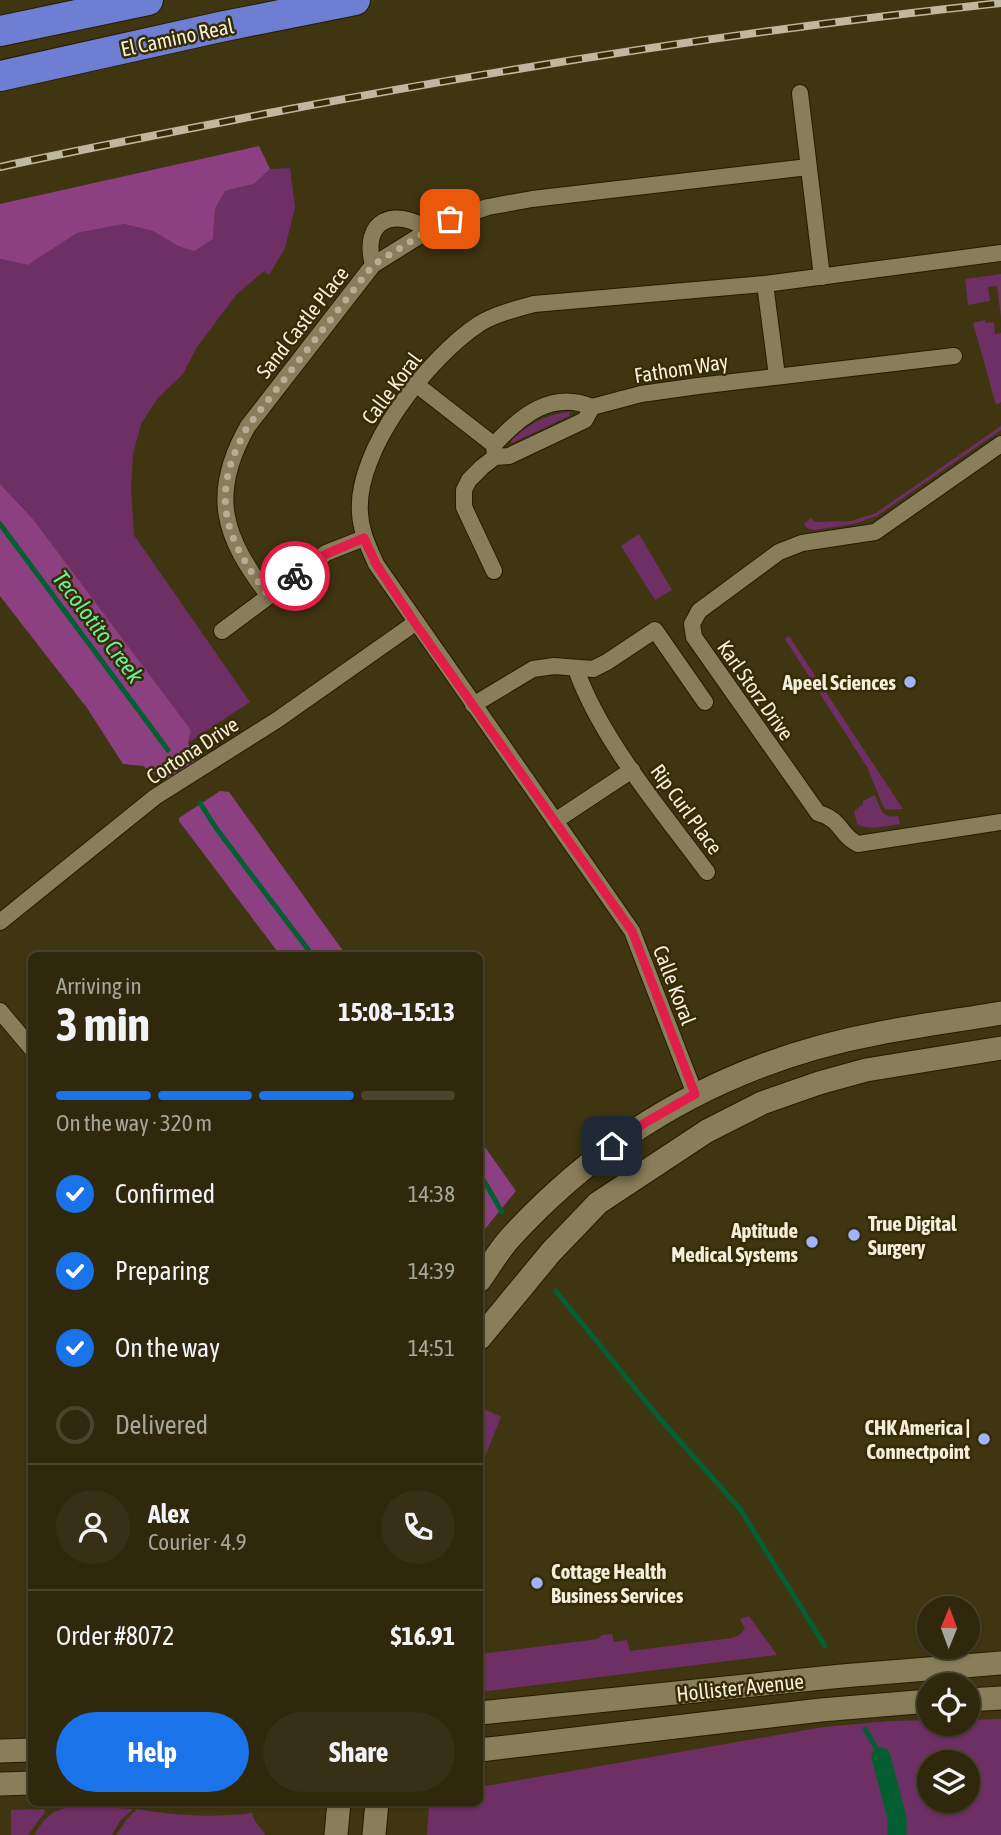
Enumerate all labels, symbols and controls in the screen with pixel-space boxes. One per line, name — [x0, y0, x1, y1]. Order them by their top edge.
street label: El Camino Real — [118, 13, 236, 61]
pin — [420, 189, 480, 249]
icon: bag — [431, 200, 469, 238]
street label: Sand Castle Place — [251, 261, 353, 383]
street label: Calle Koral — [356, 347, 426, 429]
street label: Fathom Way — [632, 349, 730, 387]
courier — [260, 541, 330, 611]
icon: bike — [276, 557, 314, 595]
water label: Tecolotito Creek — [47, 566, 149, 689]
street label: Karl Storz Drive — [713, 636, 799, 744]
place label: Apeel Sciences — [781, 670, 897, 694]
marker: Apeel Sciences — [902, 674, 918, 690]
street label: Cortona Drive — [142, 711, 242, 789]
street label: Rip Curl Place — [646, 759, 728, 859]
street label: Calle Koral — [649, 942, 701, 1029]
text: Arriving in — [56, 973, 142, 999]
text: 15:08–15:13 — [338, 997, 455, 1027]
text: 3 min — [56, 998, 150, 1051]
text: On the way · 320 m — [56, 1110, 212, 1136]
pin — [582, 1116, 642, 1176]
icon: home — [593, 1127, 631, 1165]
icon: check — [56, 1175, 94, 1213]
text: Confirmed — [115, 1179, 215, 1209]
text: 14:38 — [408, 1181, 455, 1207]
place label: True Digital Surgery — [868, 1211, 957, 1259]
place label: Aptitude Medical Systems — [671, 1218, 799, 1266]
marker: True Digital Surgery — [846, 1227, 862, 1243]
marker: Aptitude Medical Systems — [804, 1234, 820, 1250]
icon: check — [56, 1252, 94, 1290]
text: Preparing — [115, 1256, 209, 1286]
text: 14:39 — [408, 1258, 455, 1284]
icon: check — [56, 1329, 94, 1367]
text: On the way — [115, 1333, 220, 1363]
text: 14:51 — [408, 1335, 455, 1361]
text: Delivered — [115, 1410, 208, 1440]
place label: CHK America | Connectpoint — [865, 1415, 970, 1463]
marker: CHK America | Connectpoint — [976, 1431, 992, 1447]
button: person — [56, 1490, 130, 1564]
button: phone — [381, 1490, 455, 1564]
text: Alex — [148, 1499, 189, 1529]
text: Courier · 4.9 — [148, 1529, 247, 1555]
place label: Cottage Health Business Services — [551, 1559, 684, 1607]
marker: Cottage Health Business Services — [529, 1575, 545, 1591]
north arrow — [917, 1596, 980, 1659]
map controls — [917, 1596, 980, 1813]
text: Order #8072 — [56, 1621, 175, 1651]
text: $16.91 — [391, 1621, 455, 1651]
street label: Hollister Avenue — [675, 1668, 805, 1706]
button: locate — [917, 1673, 980, 1736]
button: Help — [56, 1712, 249, 1792]
button: Share — [263, 1712, 455, 1792]
button: layers — [917, 1750, 980, 1813]

